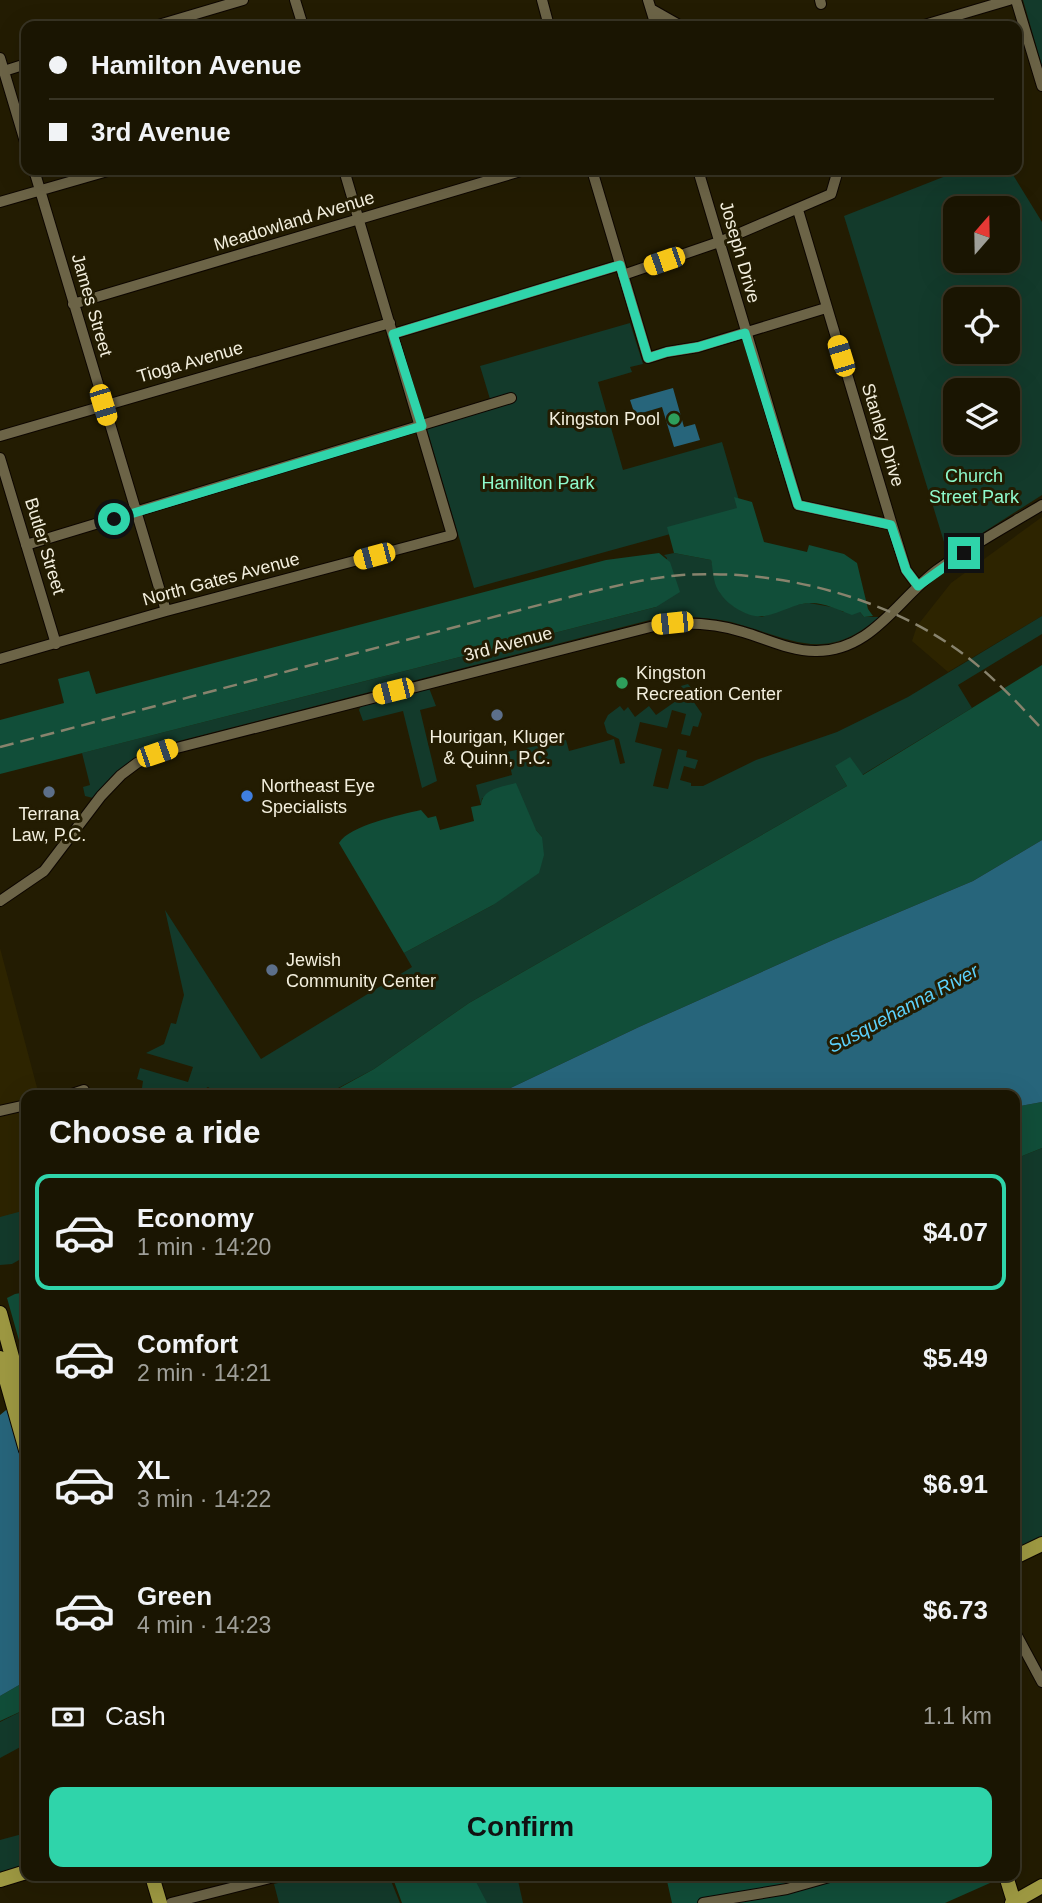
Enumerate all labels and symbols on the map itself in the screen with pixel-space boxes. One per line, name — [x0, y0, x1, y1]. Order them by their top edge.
street label: Meadowland Avenue — [211, 187, 377, 255]
north arrow — [943, 196, 1020, 273]
street label: Joseph Drive — [716, 199, 764, 305]
car — [641, 244, 688, 278]
street label: James Street — [68, 251, 116, 359]
car — [825, 333, 858, 379]
street label: Tioga Avenue — [135, 337, 245, 387]
street label: Stanley Drive — [858, 381, 908, 489]
car — [87, 382, 120, 428]
place label: Kingston Pool — [549, 409, 660, 429]
marker: Kingston Pool — [666, 411, 682, 427]
park label: Church Street Park — [929, 466, 1020, 507]
park label: Hamilton Park — [481, 473, 596, 493]
street label: Butler Street — [21, 495, 69, 597]
route start — [98, 503, 130, 535]
route end — [948, 537, 980, 569]
car — [351, 540, 398, 572]
street label: North Gates Avenue — [140, 548, 302, 610]
car — [651, 610, 694, 636]
street label: 3rd Avenue — [462, 623, 554, 665]
place label: Kingston Recreation Center — [636, 663, 782, 704]
marker: Kingston Recreation Center — [614, 675, 630, 691]
car — [371, 676, 416, 706]
marker: Hourigan, Kluger & Quinn, P.C. — [489, 707, 505, 723]
place label: Hourigan, Kluger & Quinn, P.C. — [429, 727, 565, 768]
car — [134, 736, 181, 770]
place label: Northeast Eye Specialists — [261, 776, 375, 817]
marker: Terrana Law, P.C. — [41, 784, 57, 800]
marker: Northeast Eye Specialists — [239, 788, 255, 804]
place label: Terrana Law, P.C. — [12, 804, 86, 845]
place label: Jewish Community Center — [286, 950, 436, 991]
water label: Susquehanna River — [825, 960, 982, 1057]
marker: Jewish Community Center — [264, 962, 280, 978]

